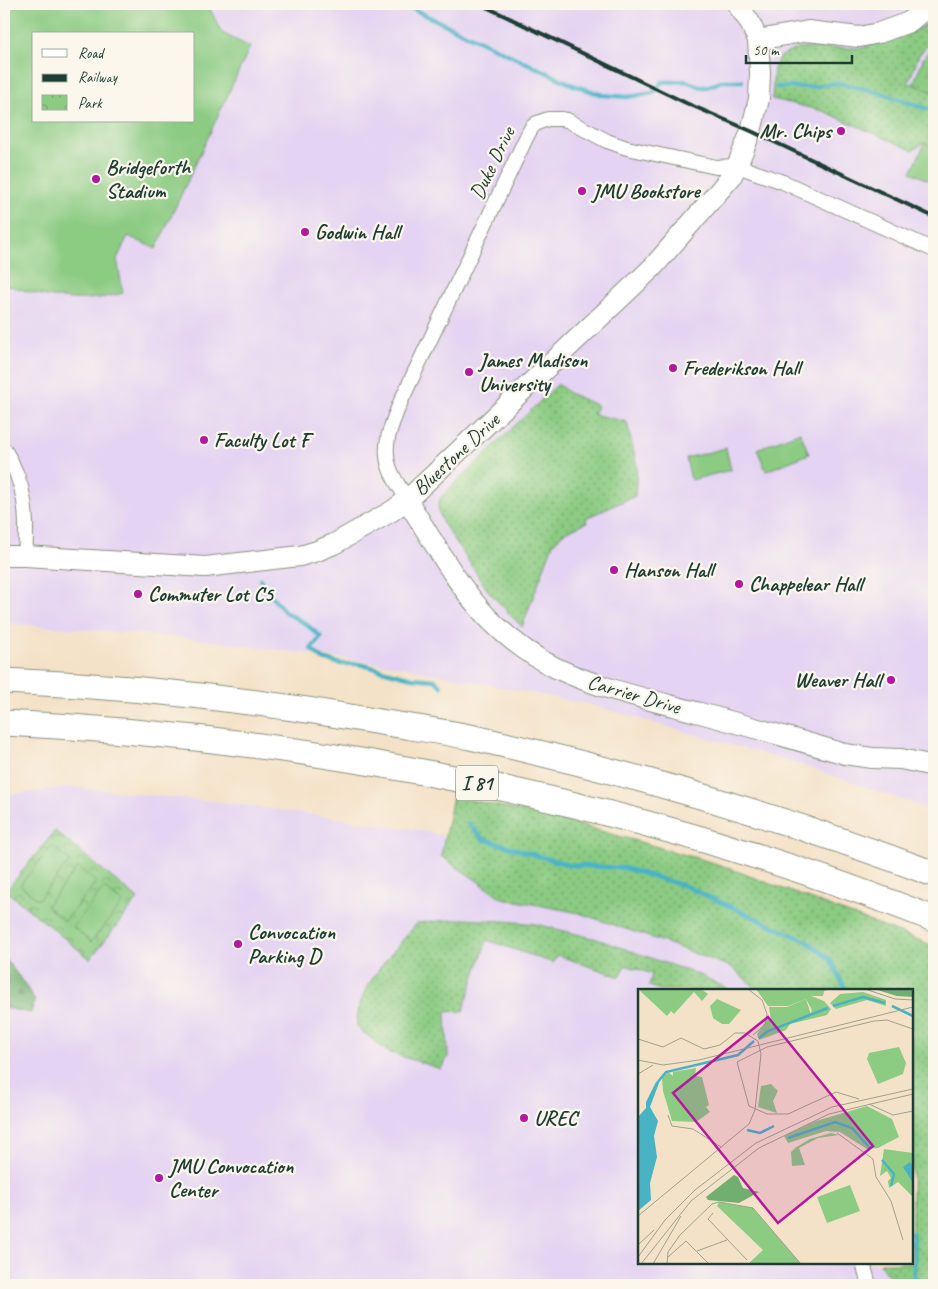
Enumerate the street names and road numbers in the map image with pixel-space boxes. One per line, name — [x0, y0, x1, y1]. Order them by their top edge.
street label: Duke Drive — [463, 121, 522, 203]
street label: Bluestone Drive — [407, 406, 506, 501]
street label: Carrier Drive — [585, 668, 685, 720]
road number: I 81 — [456, 766, 498, 800]

